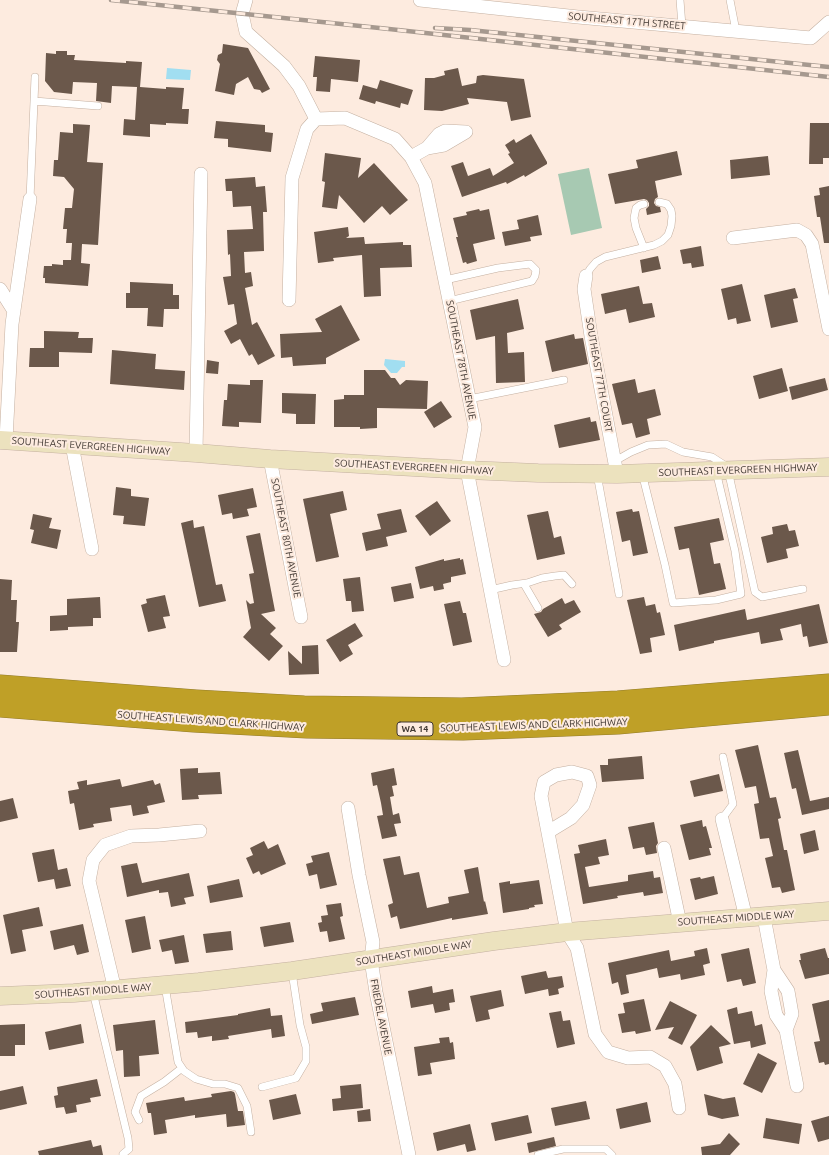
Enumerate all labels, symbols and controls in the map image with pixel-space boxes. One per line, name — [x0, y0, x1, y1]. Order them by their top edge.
street label: SOUTHEAST 17TH STREET — [568, 10, 686, 32]
street label: SOUTHEAST 78TH AVENUE — [444, 299, 478, 421]
street label: SOUTHEAST 77TH COURT — [583, 317, 615, 433]
street label: SOUTHEAST EVERGREEN HIGHWAY — [11, 434, 171, 458]
street label: SOUTHEAST EVERGREEN HIGHWAY — [334, 457, 494, 477]
street label: SOUTHEAST EVERGREEN HIGHWAY — [658, 461, 818, 479]
street label: SOUTHEAST 80TH AVENUE — [269, 477, 303, 599]
street label: SOUTHEAST LEWIS AND CLARK HIGHWAY — [117, 708, 305, 734]
street label: SOUTHEAST LEWIS AND CLARK HIGHWAY — [440, 716, 628, 734]
road number: WA 14 — [397, 722, 433, 736]
street label: SOUTHEAST MIDDLE WAY — [677, 908, 795, 928]
street label: SOUTHEAST MIDDLE WAY — [355, 938, 473, 968]
street label: FRIEDEL AVENUE — [368, 978, 394, 1056]
street label: SOUTHEAST MIDDLE WAY — [34, 981, 152, 1001]

